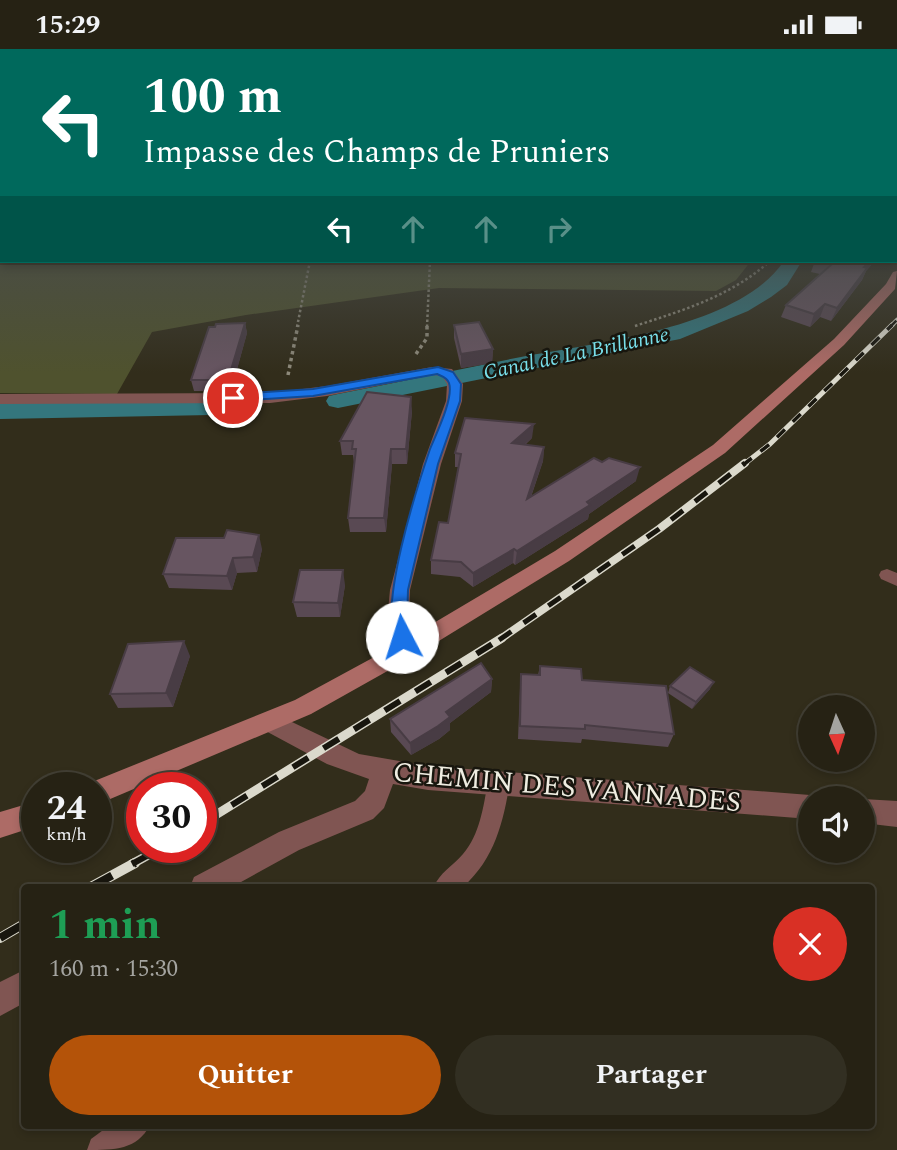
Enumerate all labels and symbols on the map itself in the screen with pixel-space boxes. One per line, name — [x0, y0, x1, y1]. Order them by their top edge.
water label: Canal de La Brillanne — [481, 319, 672, 389]
pin — [203, 368, 263, 428]
position arrow — [365, 600, 439, 674]
north arrow — [798, 695, 875, 772]
street label: CHEMIN DES VANNADES — [391, 751, 743, 824]
speed limit sign: 30 — [126, 772, 217, 863]

